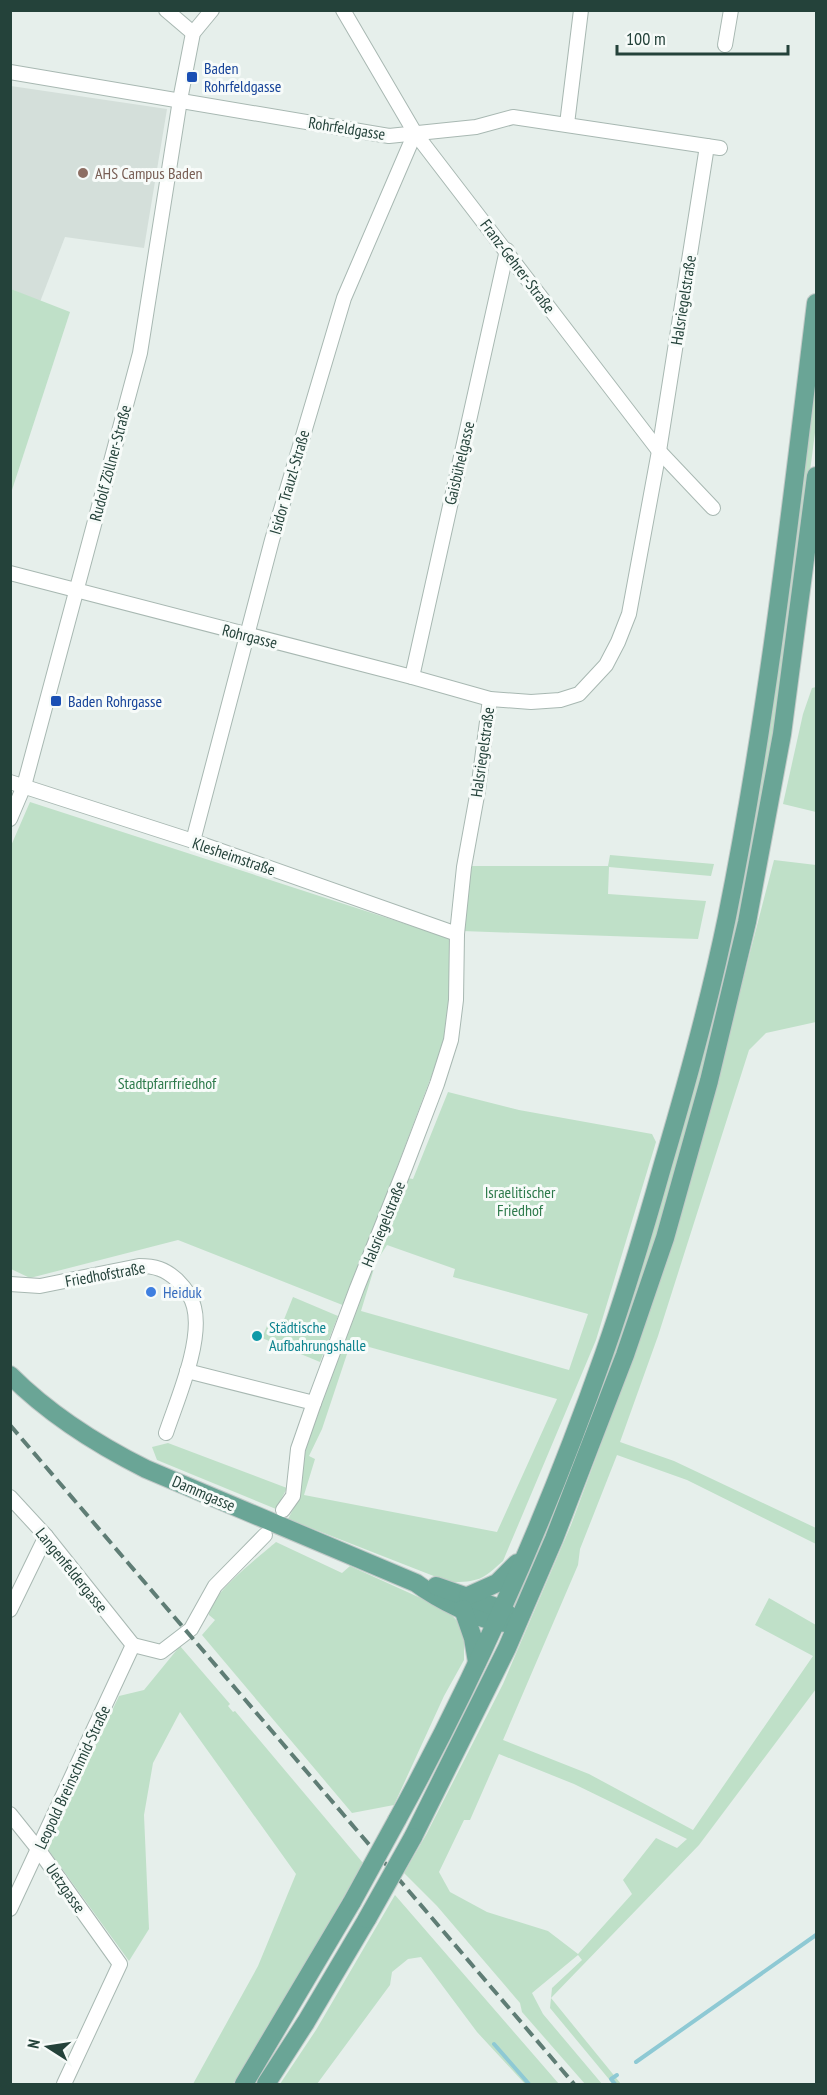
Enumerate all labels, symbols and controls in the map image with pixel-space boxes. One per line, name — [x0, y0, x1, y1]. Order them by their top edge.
scale bar — [617, 18, 788, 56]
text: 100 m — [626, 27, 666, 50]
place label: Baden Rohrfeldgasse — [204, 58, 281, 96]
marker: Baden Rohrfeldgasse — [185, 70, 199, 84]
street label: Rohrfeldgasse — [307, 112, 387, 144]
place label: AHS Campus Baden — [95, 163, 203, 183]
marker: AHS Campus Baden — [76, 166, 90, 180]
street label: Franz-Gehrer-Straße — [476, 215, 560, 317]
street label: Halsriegelstraße — [666, 254, 700, 346]
street label: Rudolf Zöllner-Straße — [85, 403, 135, 523]
street label: Gaisbühelgasse — [440, 419, 478, 507]
street label: Isidor Trauzl-Straße — [265, 427, 313, 537]
street label: Rohrgasse — [220, 620, 280, 652]
place label: Baden Rohrgasse — [68, 691, 162, 711]
marker: Baden Rohrgasse — [49, 694, 63, 708]
street label: Halsriegelstraße — [466, 706, 498, 798]
street label: Klesheimstraße — [190, 833, 278, 879]
park label: Stadtpfarrfriedhof — [118, 1073, 217, 1093]
street label: Halsriegelstraße — [357, 1178, 409, 1270]
park label: Israelitischer Friedhof — [485, 1182, 556, 1220]
street label: Friedhofstraße — [63, 1257, 147, 1291]
place label: Heiduk — [163, 1282, 203, 1302]
marker: Heiduk — [144, 1285, 158, 1299]
place label: Städtische Aufbahrungshalle — [269, 1317, 366, 1355]
marker: Städtische Aufbahrungshalle — [250, 1329, 264, 1343]
street label: Dammgasse — [170, 1471, 238, 1515]
street label: Langenfeldergasse — [32, 1524, 112, 1616]
street label: Leopold Breinschmid-Straße — [30, 1702, 114, 1852]
street label: Uetzgasse — [42, 1859, 90, 1917]
north arrow — [18, 2017, 78, 2077]
text: N — [23, 2038, 44, 2050]

